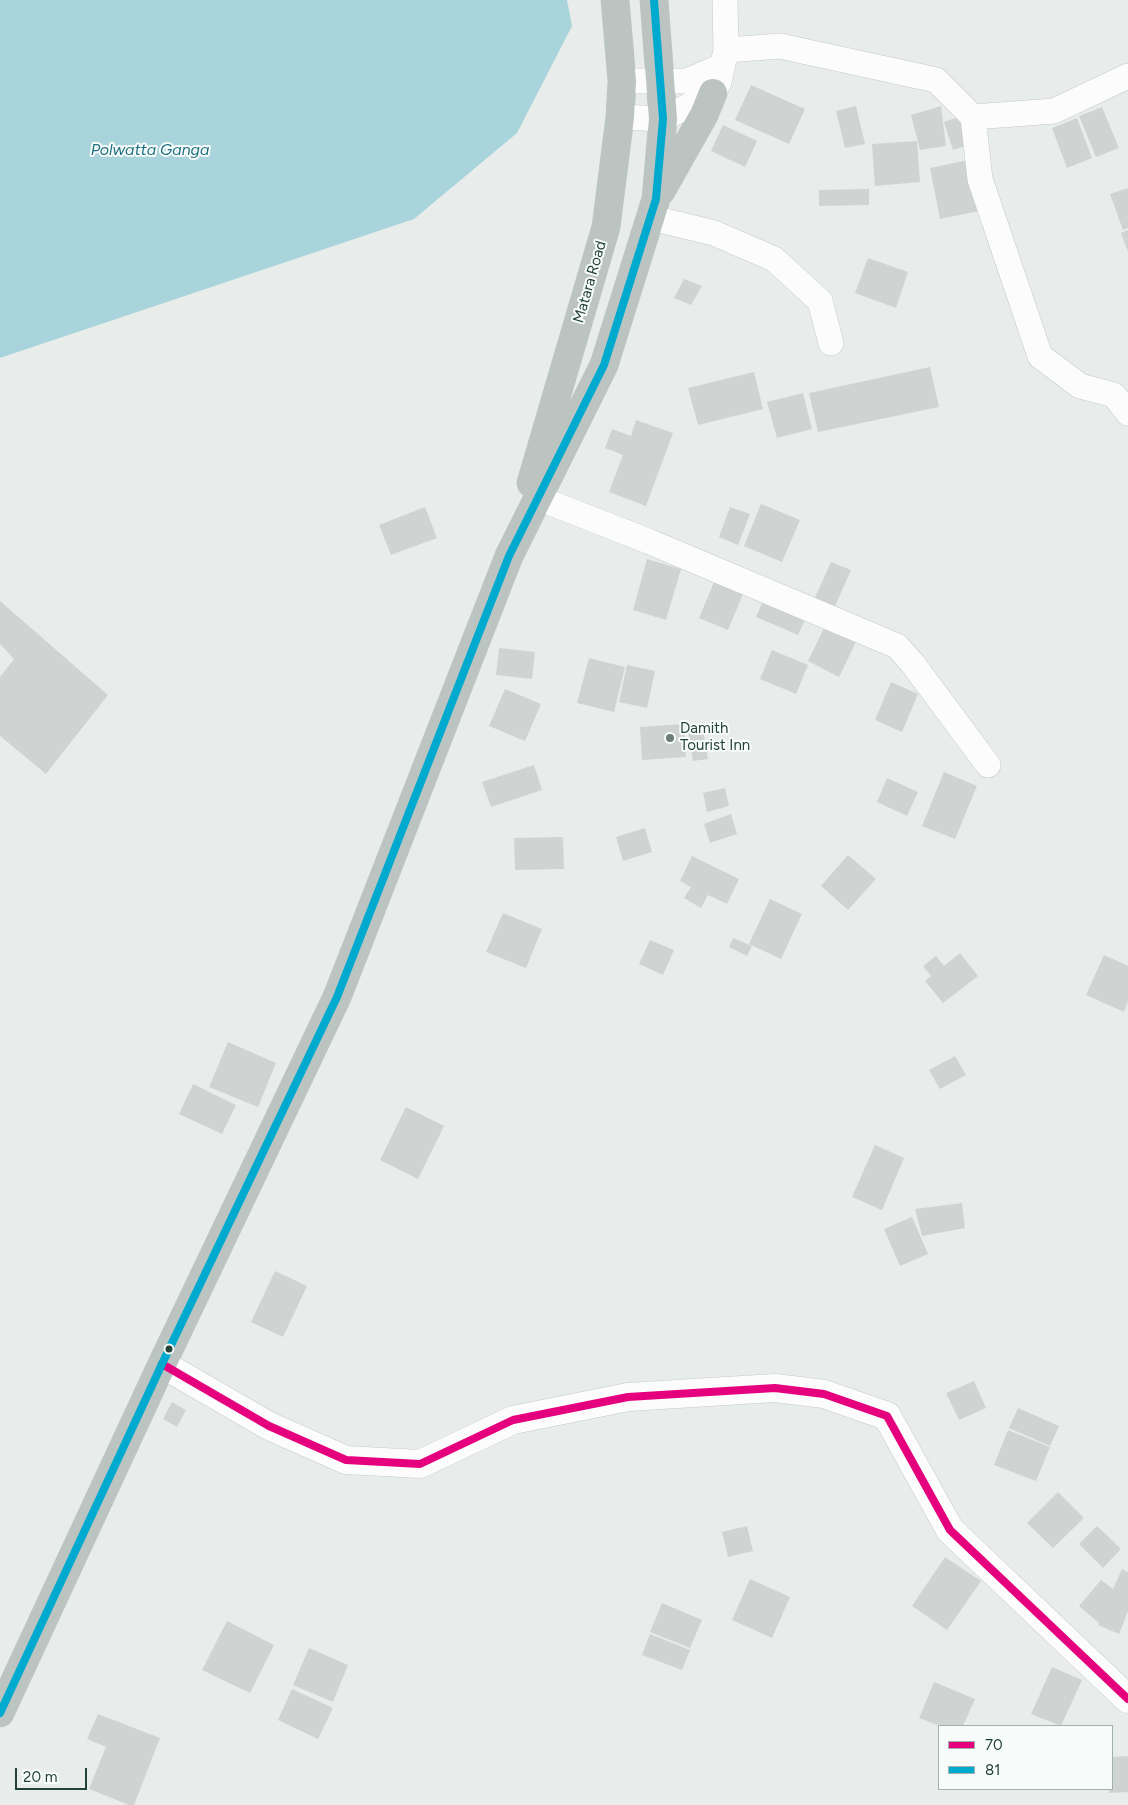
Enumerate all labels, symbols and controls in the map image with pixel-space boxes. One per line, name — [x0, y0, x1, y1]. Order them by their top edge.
water label: Polwatta Ganga — [91, 140, 209, 160]
street label: Matara Road — [570, 239, 610, 325]
place label: Damith Tourist Inn — [680, 720, 750, 755]
marker: Damith Tourist Inn — [664, 732, 676, 744]
unlabelled marker — [164, 1344, 174, 1354]
legend — [938, 1725, 1113, 1790]
text: 70 — [985, 1736, 1003, 1754]
scale bar — [18, 1758, 90, 1790]
text: 81 — [985, 1761, 1000, 1779]
text: 20 m — [23, 1768, 57, 1786]

